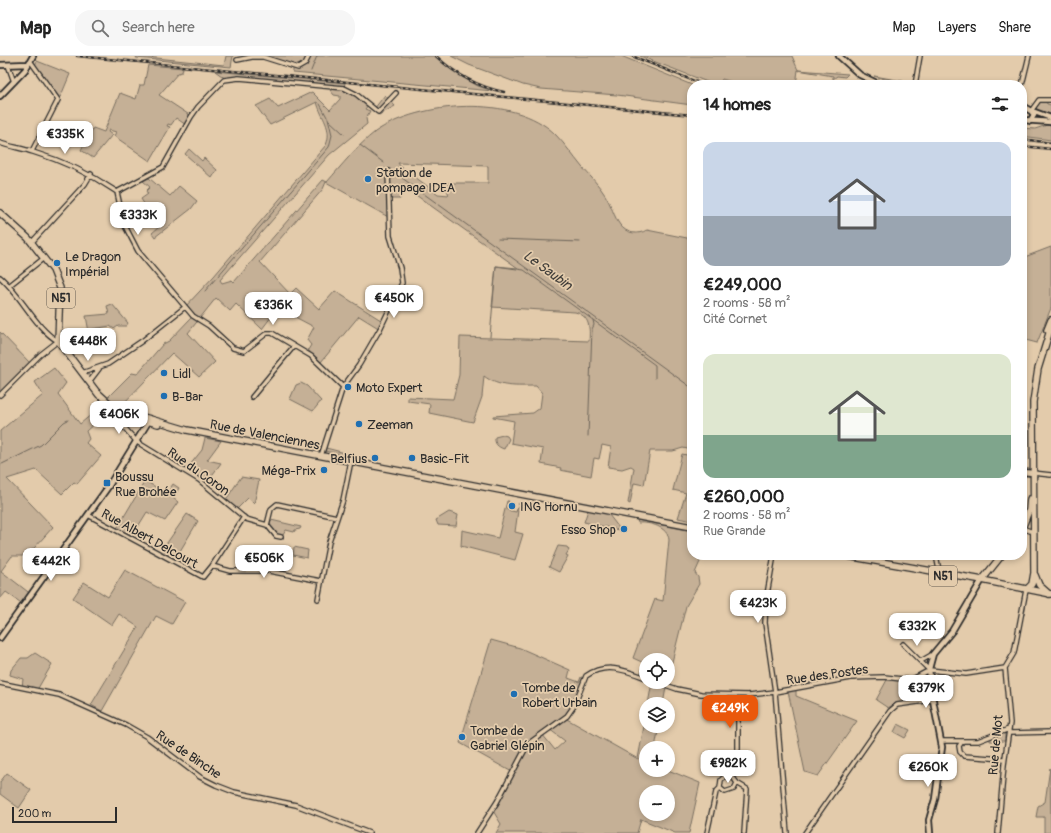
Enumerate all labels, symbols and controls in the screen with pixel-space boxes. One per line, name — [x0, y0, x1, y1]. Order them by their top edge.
search box — [75, 10, 355, 46]
text: Map — [20, 16, 51, 40]
icon: search — [89, 17, 111, 39]
text: Search here — [121, 18, 195, 37]
text: Map — [893, 19, 916, 36]
text: Layers — [938, 19, 976, 36]
text: Share — [998, 19, 1031, 36]
icon: filters — [989, 93, 1011, 115]
text: 14 homes — [703, 94, 771, 115]
pin: €335K — [37, 121, 93, 155]
text: €335K — [46, 126, 84, 142]
place label: Station de pompage IDEA — [376, 165, 456, 196]
icon: home — [821, 168, 893, 240]
marker: Station de pompage IDEA — [363, 174, 373, 184]
pin: €333K — [110, 202, 166, 236]
text: €333K — [119, 207, 157, 223]
water label: Le Saubin — [520, 247, 576, 294]
place label: Le Dragon Impérial — [65, 249, 121, 280]
marker: Le Dragon Impérial — [52, 258, 62, 268]
text: €249,000 — [703, 274, 782, 295]
pin: €450K — [366, 285, 422, 319]
road number: N51 — [47, 288, 75, 308]
text: €450K — [374, 290, 414, 306]
pin: €336K — [245, 292, 301, 326]
text: 2 rooms · 58 m² — [703, 295, 790, 311]
text: €336K — [254, 297, 292, 313]
text: Cité Cornet — [703, 311, 767, 327]
pin: €448K — [60, 328, 116, 362]
text: €448K — [69, 333, 107, 349]
place label: Lidl — [172, 366, 191, 382]
marker: Lidl — [159, 368, 169, 378]
place label: Moto Expert — [356, 380, 423, 396]
icon: home — [821, 380, 893, 452]
marker: Moto Expert — [343, 382, 353, 392]
place label: B-Bar — [172, 389, 203, 405]
marker: B-Bar — [159, 391, 169, 401]
pin: €406K — [91, 401, 147, 435]
text: €406K — [99, 406, 139, 422]
street label: Rue de Valenciennes — [209, 416, 321, 454]
place label: Zeeman — [367, 417, 413, 433]
marker: Zeeman — [354, 419, 364, 429]
street label: Rue du Coron — [164, 444, 233, 499]
place label: Belfius — [330, 451, 367, 467]
place label: Basic-Fit — [420, 451, 470, 467]
marker: Belfius — [370, 453, 380, 463]
marker: Basic-Fit — [407, 453, 417, 463]
place label: Méga-Prix — [261, 463, 316, 479]
marker: Méga-Prix — [319, 465, 329, 475]
place label: Boussu Rue Brohée — [115, 469, 177, 500]
marker: Boussu Rue Brohée — [102, 478, 112, 488]
text: €260,000 — [703, 486, 784, 507]
place label: ING Hornu — [520, 499, 578, 515]
marker: ING Hornu — [507, 501, 517, 511]
street label: Rue Albert Delcourt — [98, 506, 201, 572]
text: 2 rooms · 58 m² — [703, 507, 790, 523]
place label: Esso Shop — [561, 522, 616, 538]
text: Rue Grande — [703, 523, 765, 539]
marker: Esso Shop — [619, 524, 629, 534]
pin: €506K — [236, 545, 292, 579]
pin: €442K — [23, 548, 79, 582]
text: €506K — [244, 550, 284, 566]
text: €442K — [32, 553, 70, 569]
road number: N51 — [929, 566, 957, 586]
pin: €423K — [730, 590, 786, 624]
text: €423K — [739, 595, 777, 611]
pin: €332K — [889, 613, 945, 647]
text: €332K — [898, 618, 936, 634]
map controls — [639, 653, 675, 821]
button: locate — [639, 653, 675, 689]
street label: Rue des Postes — [785, 661, 869, 689]
pin: €379K — [898, 675, 954, 709]
place label: Tombe de Robert Urbain — [522, 680, 597, 711]
text: €379K — [907, 680, 945, 696]
marker: Tombe de Robert Urbain — [509, 689, 519, 699]
pin: €249K — [702, 695, 758, 729]
button: layers — [639, 697, 675, 733]
text: €249K — [711, 700, 749, 716]
street label: Rue de Mot — [985, 713, 1007, 776]
place label: Tombe de Gabriel Glépin — [470, 723, 545, 754]
street label: Rue de Binche — [153, 727, 225, 783]
marker: Tombe de Gabriel Glépin — [457, 732, 467, 742]
button: + — [639, 741, 675, 777]
pin: €982K — [700, 750, 756, 784]
pin: €260K — [900, 754, 956, 788]
text: €982K — [710, 755, 746, 771]
text: €260K — [908, 759, 948, 775]
button: − — [639, 785, 675, 821]
scale bar — [12, 805, 117, 824]
text: 200 m — [18, 807, 51, 820]

